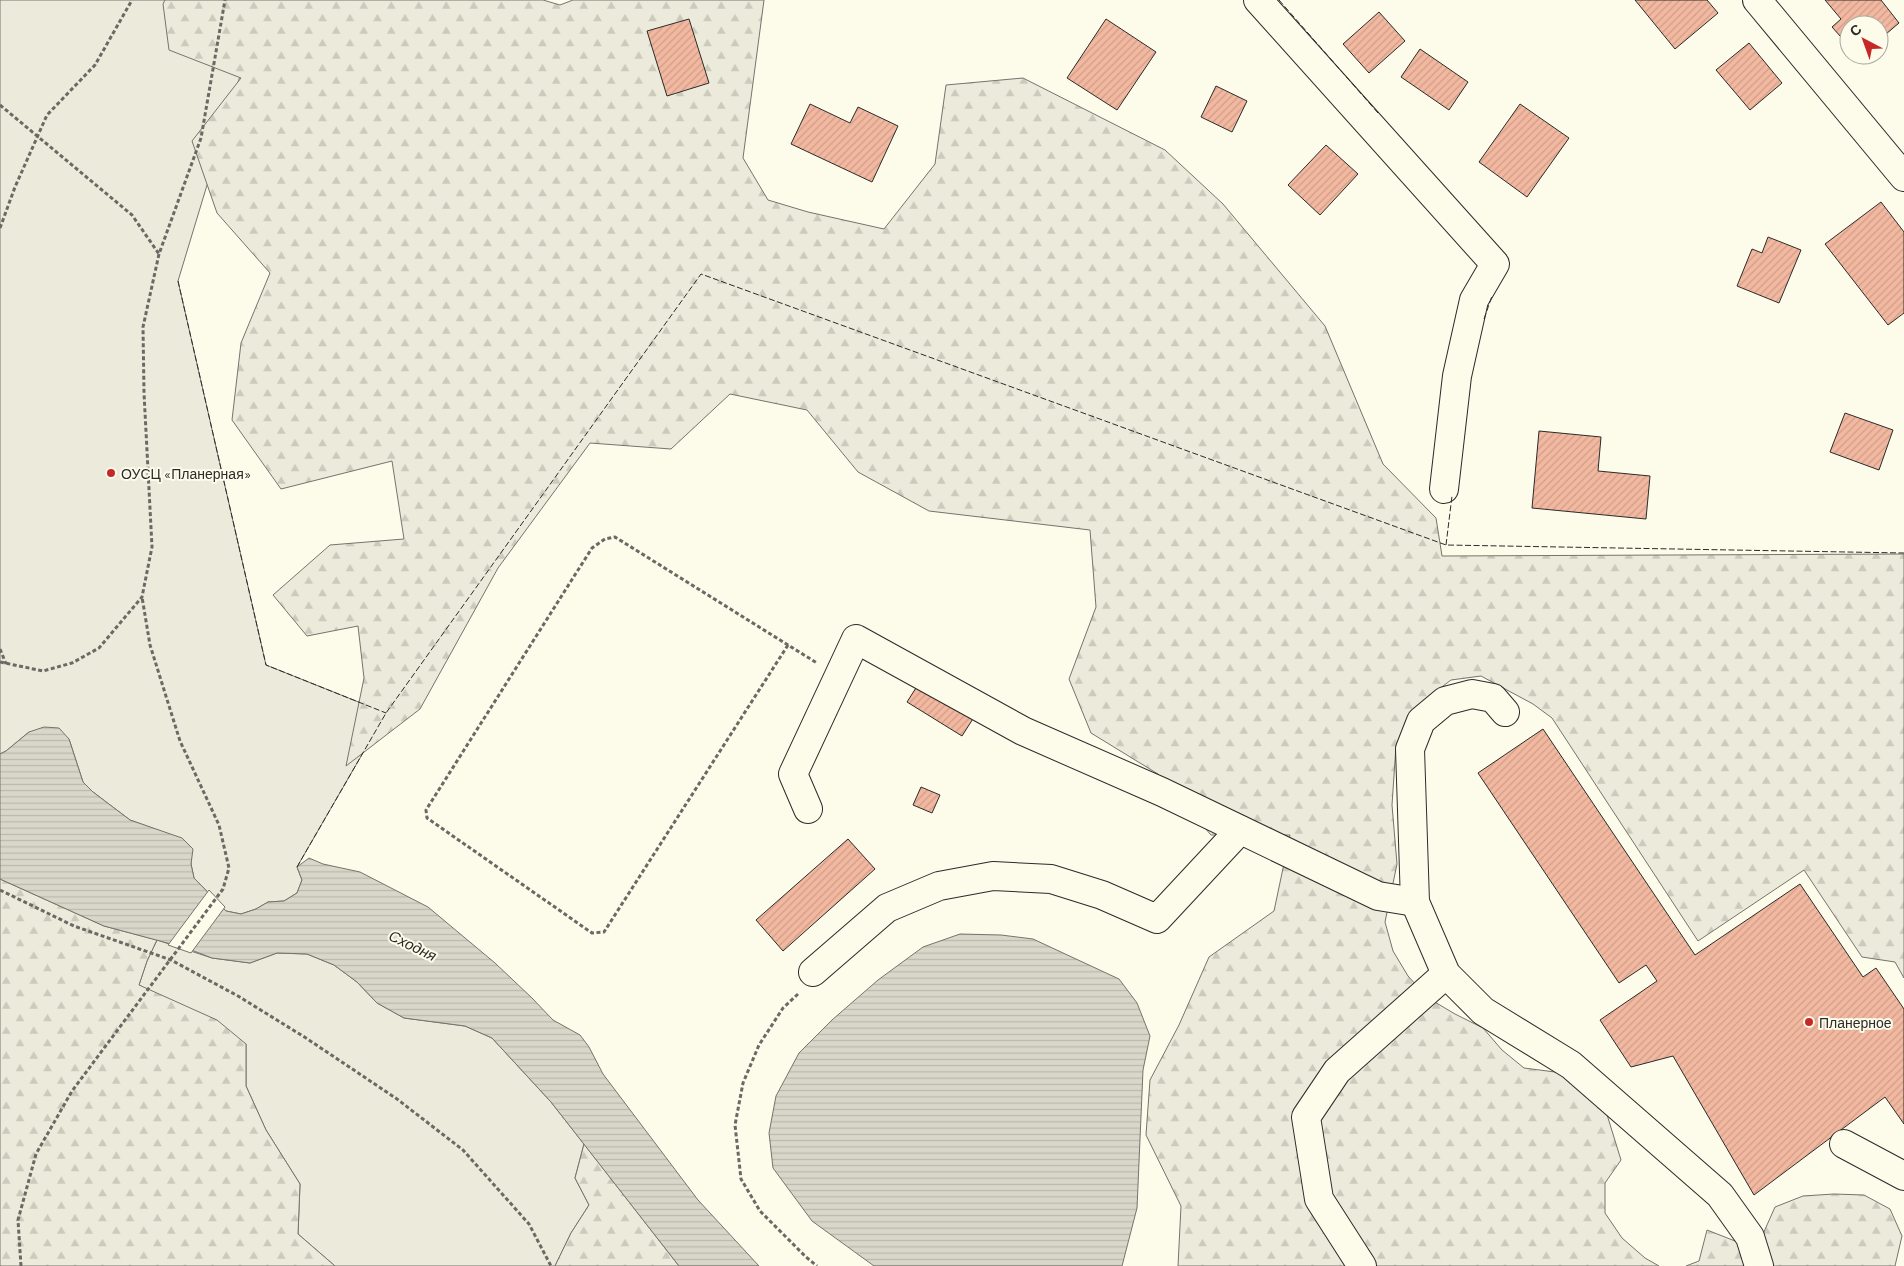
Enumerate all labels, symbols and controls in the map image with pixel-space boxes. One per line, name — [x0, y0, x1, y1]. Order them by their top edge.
north arrow — [1839, 15, 1889, 65]
text: С — [1846, 20, 1865, 40]
place label: ОУСЦ «Планерная» — [121, 465, 251, 482]
marker: ОУСЦ «Планерная» — [105, 467, 117, 479]
water label: Сходня — [386, 926, 440, 964]
place label: Планерное — [1819, 1014, 1892, 1031]
marker: Планерное — [1803, 1016, 1815, 1028]

